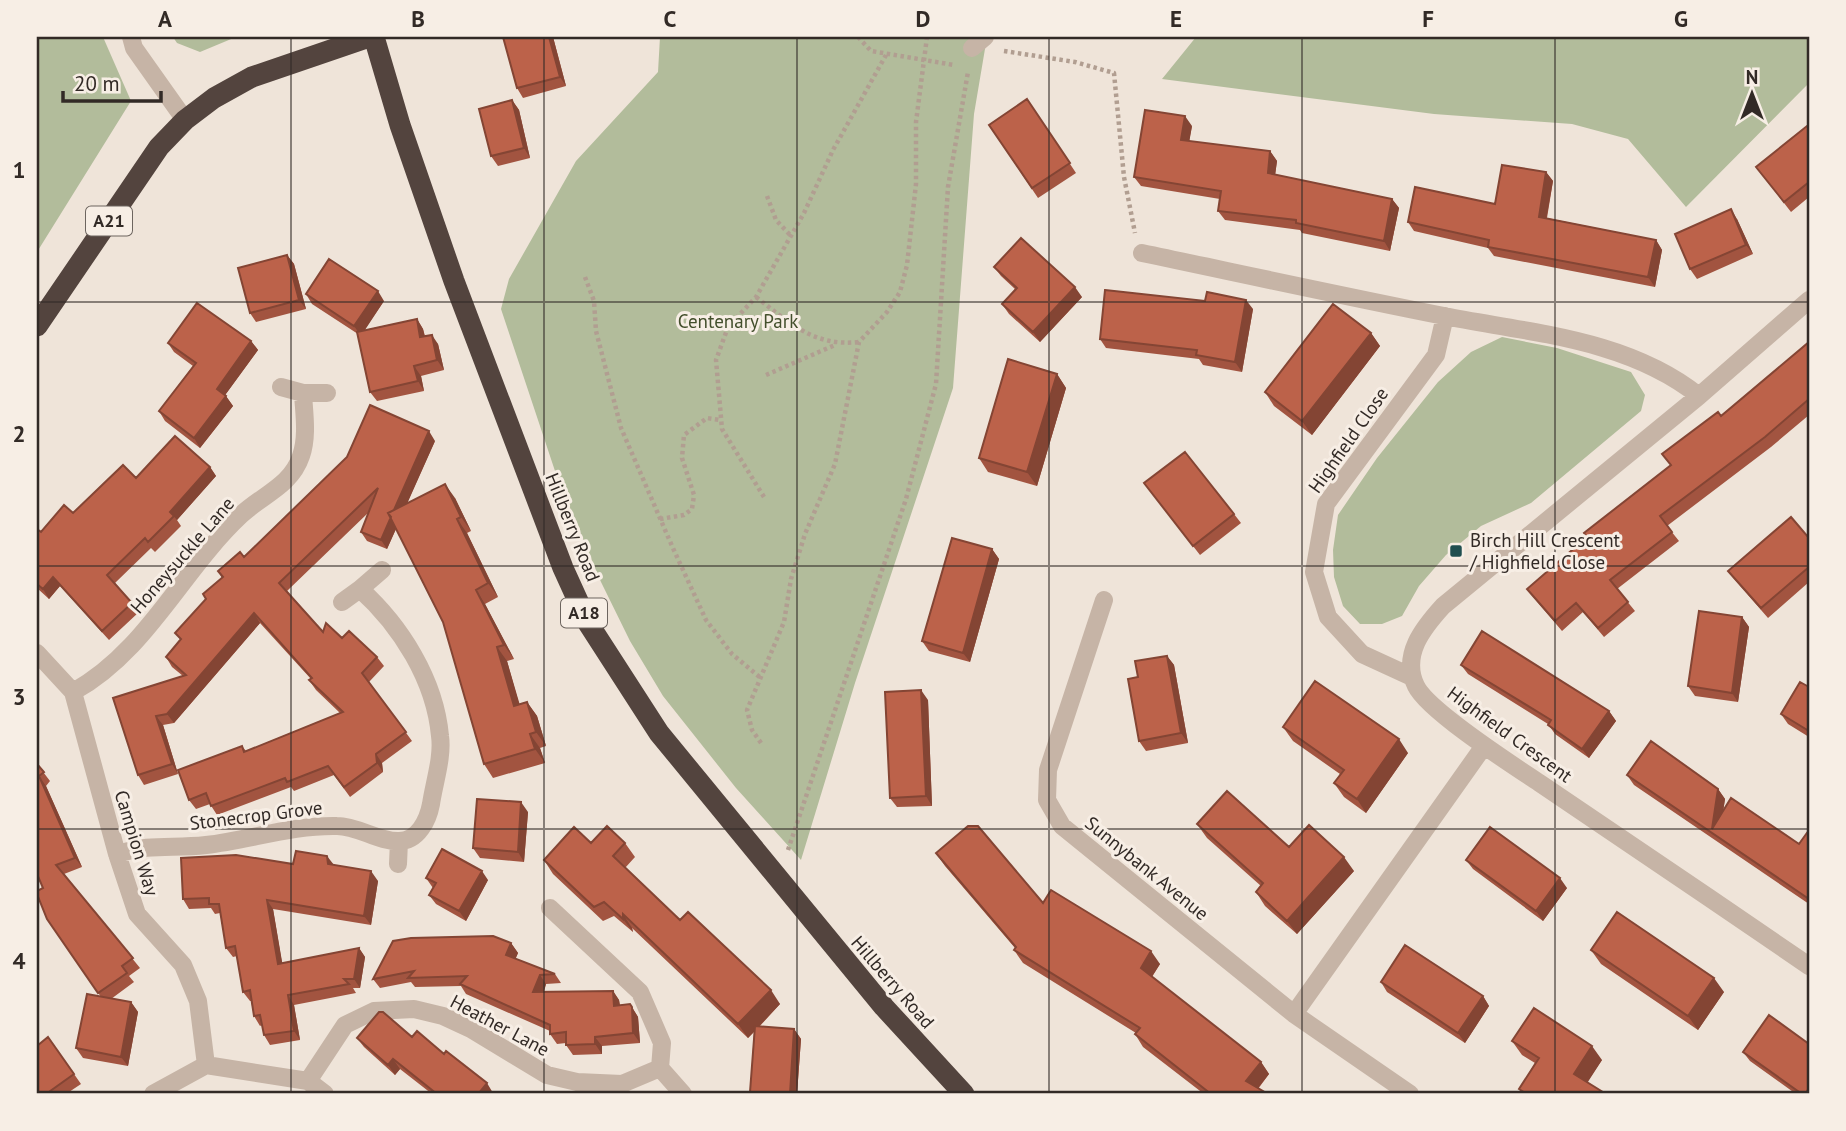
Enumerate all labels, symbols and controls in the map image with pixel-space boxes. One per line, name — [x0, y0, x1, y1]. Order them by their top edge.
text: A — [158, 4, 172, 33]
text: B — [411, 4, 425, 33]
text: C — [664, 4, 677, 33]
text: D — [916, 4, 930, 33]
text: E — [1170, 4, 1182, 33]
text: F — [1422, 4, 1434, 33]
text: G — [1674, 4, 1688, 33]
scale bar — [63, 60, 161, 104]
north arrow — [1716, 60, 1786, 130]
text: N — [1746, 65, 1758, 89]
text: 20 m — [74, 70, 120, 97]
text: 1 — [12, 155, 26, 184]
road number: A21 — [86, 206, 132, 236]
park label: Centenary Park — [678, 309, 798, 333]
street label: Highfield Close — [1303, 383, 1393, 497]
text: 2 — [12, 419, 26, 448]
street label: Hillberry Road — [540, 469, 606, 585]
street label: Honeysuckle Lane — [125, 492, 239, 618]
place label: Birch Hill Crescent / Highfield Close — [1469, 528, 1621, 574]
marker: Birch Hill Crescent / Highfield Close — [1448, 543, 1464, 559]
road number: A18 — [561, 598, 607, 628]
street label: Highfield Crescent — [1443, 681, 1578, 788]
text: 3 — [12, 682, 26, 711]
street label: Campion Way — [110, 787, 164, 899]
street label: Stonecrop Grove — [188, 795, 324, 835]
street label: Sunnybank Avenue — [1080, 811, 1214, 925]
street label: Hillberry Road — [846, 931, 940, 1033]
text: 4 — [12, 946, 26, 975]
street label: Heather Lane — [446, 989, 554, 1061]

